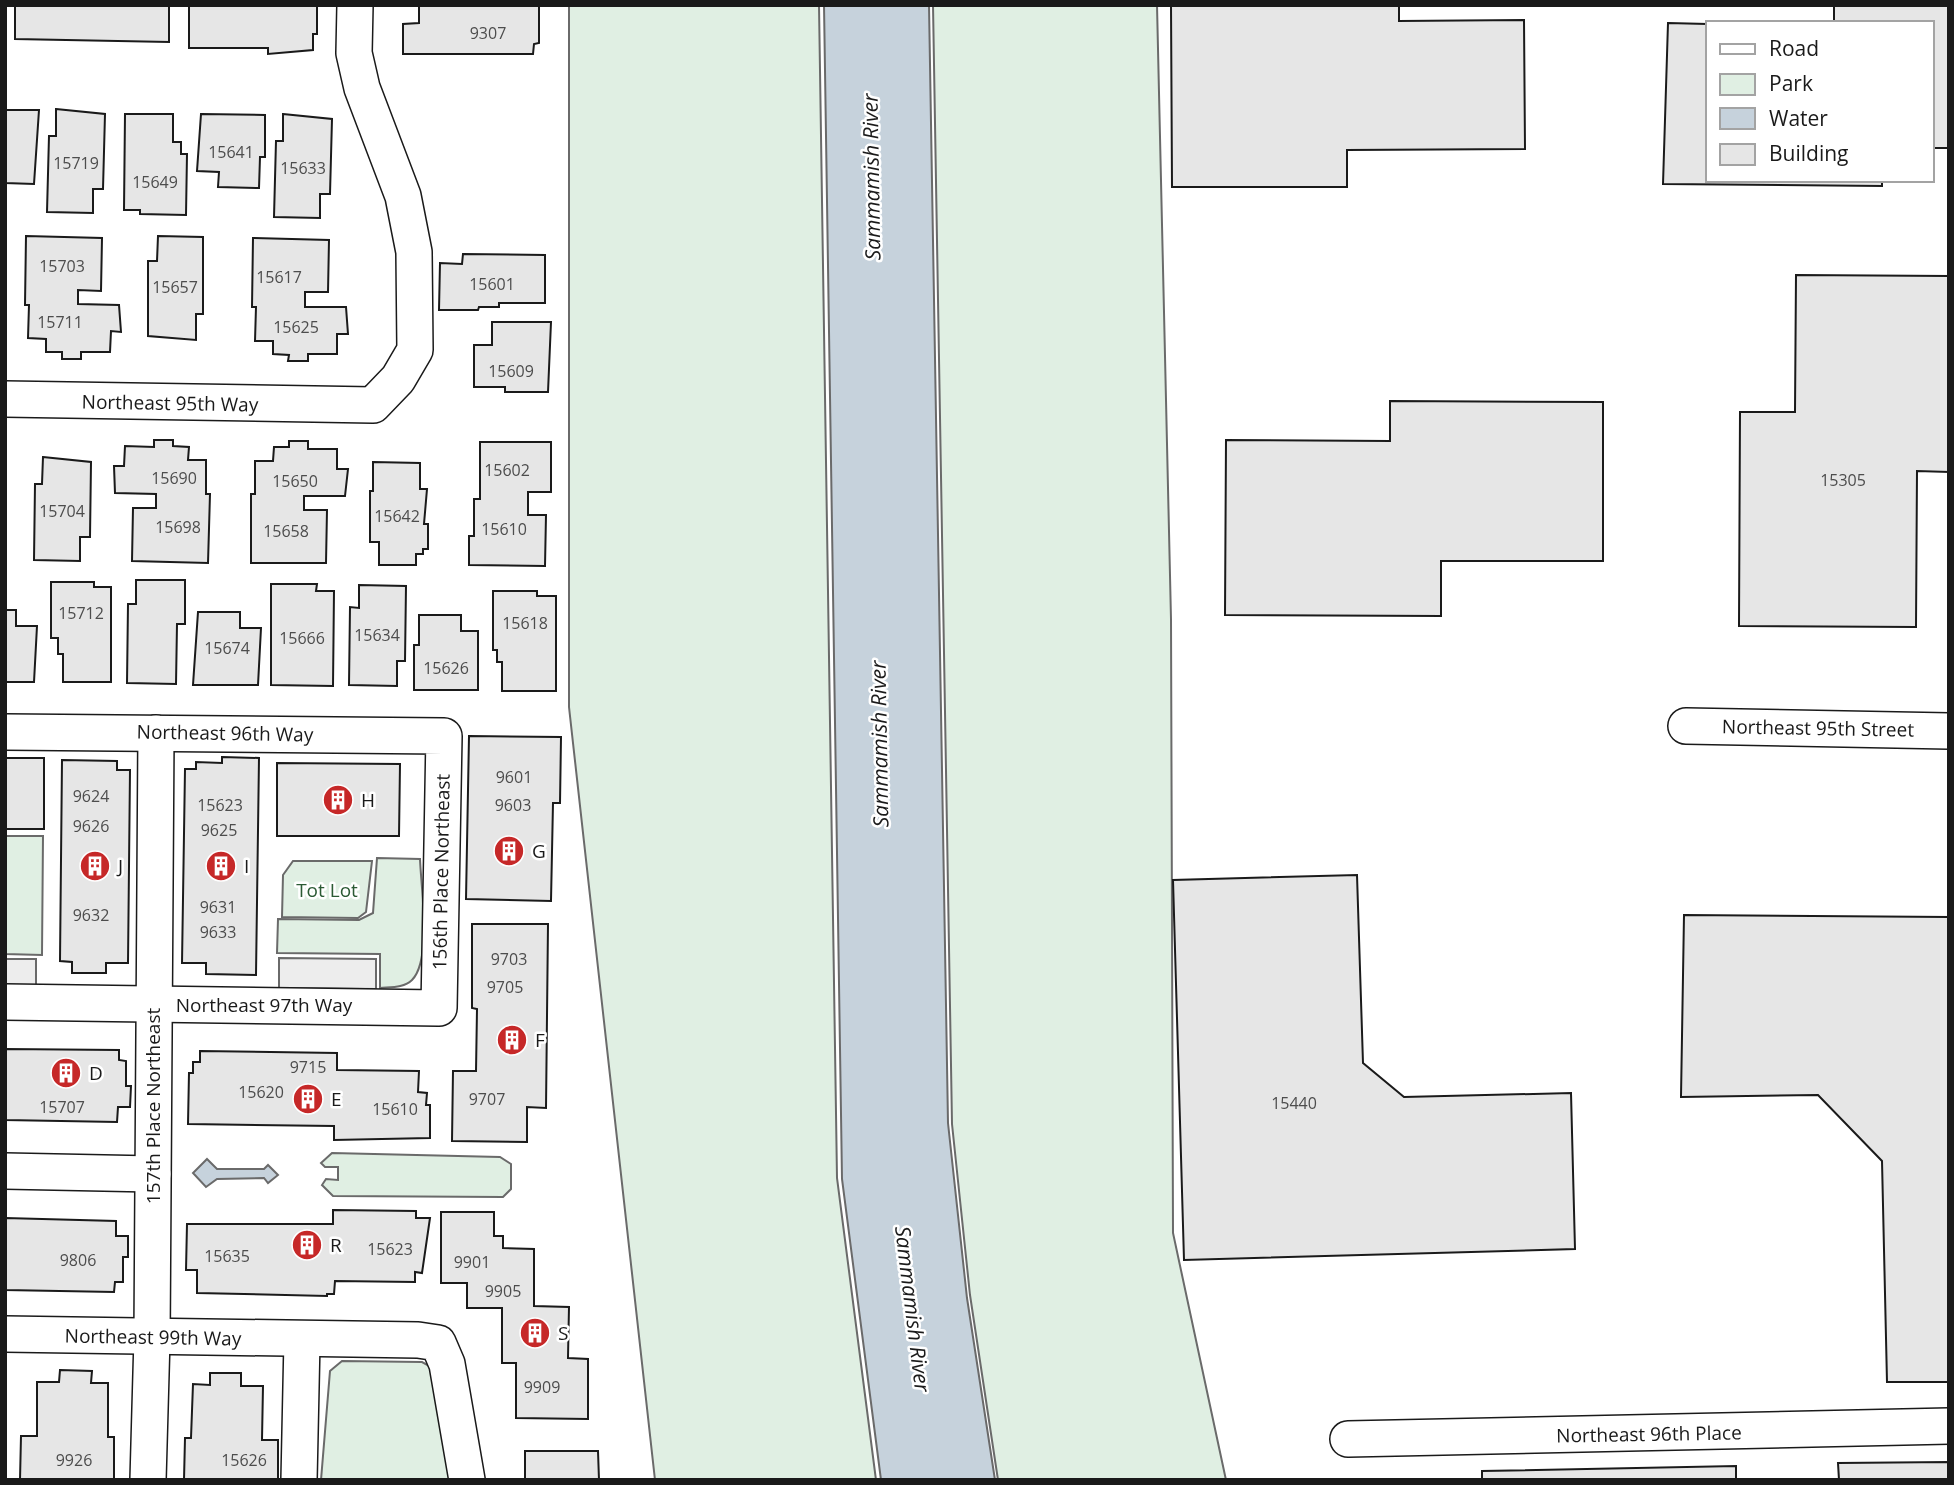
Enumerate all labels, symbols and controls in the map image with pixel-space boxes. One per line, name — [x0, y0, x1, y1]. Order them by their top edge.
legend — [1706, 21, 1933, 182]
house number: 9307 — [470, 22, 506, 44]
text: Road — [1769, 34, 1819, 62]
text: Park — [1769, 69, 1813, 97]
water label: Sammamish River — [856, 93, 886, 261]
text: Water — [1769, 104, 1828, 132]
text: Building — [1769, 139, 1848, 167]
house number: 15641 — [208, 141, 254, 163]
house number: 15719 — [53, 152, 99, 174]
house number: 15633 — [280, 157, 326, 179]
house number: 15649 — [132, 171, 178, 193]
house number: 15703 — [39, 255, 85, 277]
house number: 15617 — [256, 266, 302, 288]
house number: 15601 — [469, 273, 515, 295]
house number: 15657 — [152, 276, 198, 298]
house number: 15711 — [37, 311, 83, 333]
house number: 15625 — [273, 316, 319, 338]
house number: 15609 — [488, 360, 534, 382]
street label: Northeast 95th Way — [81, 388, 259, 418]
house number: 15602 — [484, 459, 530, 481]
house number: 15690 — [151, 467, 197, 489]
house number: 15305 — [1820, 469, 1866, 491]
house number: 15650 — [272, 470, 318, 492]
house number: 15704 — [39, 500, 85, 522]
house number: 15642 — [374, 505, 420, 527]
house number: 15698 — [155, 516, 201, 538]
house number: 15610 — [481, 518, 527, 540]
house number: 15658 — [263, 520, 309, 542]
house number: 15712 — [58, 602, 104, 624]
house number: 15618 — [502, 612, 548, 634]
house number: 15634 — [354, 624, 400, 646]
house number: 15666 — [279, 627, 325, 649]
house number: 15674 — [204, 637, 250, 659]
house number: 15626 — [423, 657, 469, 679]
water label: Sammamish River — [864, 660, 894, 828]
street label: Northeast 95th Street — [1722, 713, 1914, 743]
street label: Northeast 96th Way — [136, 718, 314, 748]
house number: 9601 — [496, 766, 532, 788]
street label: 156th Place Northeast — [426, 773, 456, 970]
building icon: H — [321, 783, 355, 817]
house number: 9624 — [73, 785, 109, 807]
place label: H — [361, 787, 375, 813]
house number: 15623 — [197, 794, 243, 816]
house number: 9603 — [495, 794, 531, 816]
house number: 9626 — [73, 815, 109, 837]
house number: 9625 — [201, 819, 237, 841]
building icon: G — [492, 834, 526, 868]
place label: G — [532, 838, 546, 864]
building icon: J — [78, 849, 112, 883]
building icon: I — [204, 849, 238, 883]
place label: J — [116, 853, 123, 879]
place label: I — [244, 853, 249, 879]
park label: Tot Lot — [296, 877, 358, 903]
house number: 9631 — [200, 896, 236, 918]
house number: 9632 — [73, 904, 109, 926]
house number: 9633 — [200, 921, 236, 943]
house number: 9703 — [491, 948, 527, 970]
house number: 9705 — [487, 976, 523, 998]
street label: Northeast 97th Way — [176, 992, 353, 1018]
street label: 157th Place Northeast — [140, 1008, 166, 1204]
building icon: F — [495, 1023, 529, 1057]
place label: F — [535, 1027, 545, 1053]
building icon: D — [49, 1056, 83, 1090]
house number: 9715 — [290, 1056, 326, 1078]
place label: D — [89, 1060, 103, 1086]
house number: 15620 — [238, 1081, 284, 1103]
building icon: E — [291, 1082, 325, 1116]
place label: E — [331, 1086, 342, 1112]
house number: 9707 — [469, 1088, 505, 1110]
house number: 15440 — [1271, 1092, 1317, 1114]
house number: 15707 — [39, 1096, 85, 1118]
house number: 15610 — [372, 1098, 418, 1120]
water label: Sammamish River — [889, 1224, 937, 1394]
building icon: R — [290, 1228, 324, 1262]
place label: R — [330, 1232, 342, 1258]
house number: 15623 — [367, 1238, 413, 1260]
house number: 15635 — [204, 1245, 250, 1267]
house number: 9806 — [60, 1249, 96, 1271]
house number: 9901 — [454, 1251, 490, 1273]
house number: 9905 — [485, 1280, 521, 1302]
building icon: S — [518, 1316, 552, 1350]
place label: S — [558, 1320, 568, 1346]
street label: Northeast 99th Way — [64, 1322, 242, 1352]
house number: 9909 — [524, 1376, 560, 1398]
street label: Northeast 96th Place — [1556, 1419, 1742, 1449]
house number: 9926 — [56, 1449, 92, 1471]
house number: 15626 — [221, 1449, 267, 1471]

